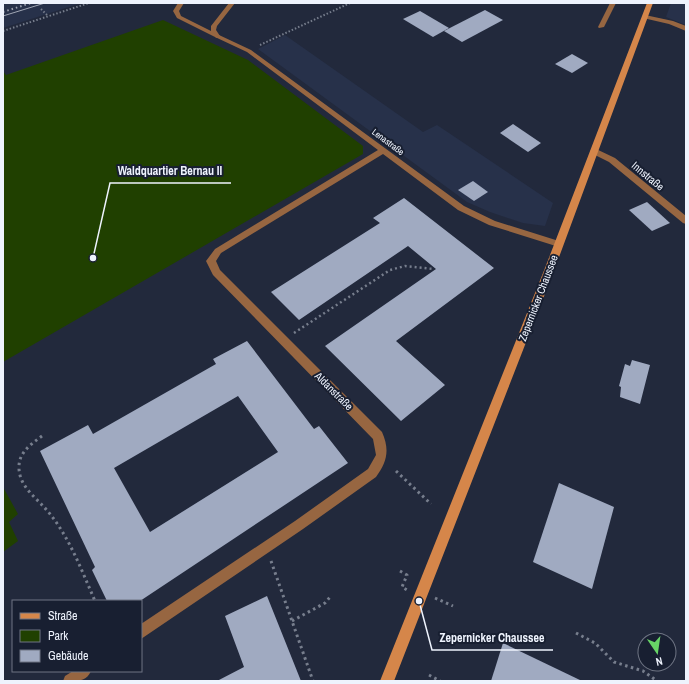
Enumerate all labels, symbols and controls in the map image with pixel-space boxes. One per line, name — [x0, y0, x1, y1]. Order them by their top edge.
street label: Lenastraße — [369, 126, 407, 158]
street label: Innstraße — [629, 158, 667, 194]
callout: Waldquartier Bernau II — [110, 159, 231, 183]
text: Waldquartier Bernau II — [118, 163, 223, 179]
street label: Zepernicker Chaussee — [515, 253, 561, 343]
street label: Aldanstraße — [311, 368, 356, 413]
legend — [12, 600, 142, 672]
text: Straße — [48, 608, 78, 624]
callout: Zepernicker Chaussee — [432, 626, 553, 650]
text: Park — [48, 628, 68, 644]
text: Zepernicker Chaussee — [439, 630, 545, 646]
north arrow — [637, 632, 677, 672]
text: Gebäude — [48, 648, 89, 664]
text: N — [655, 654, 664, 669]

